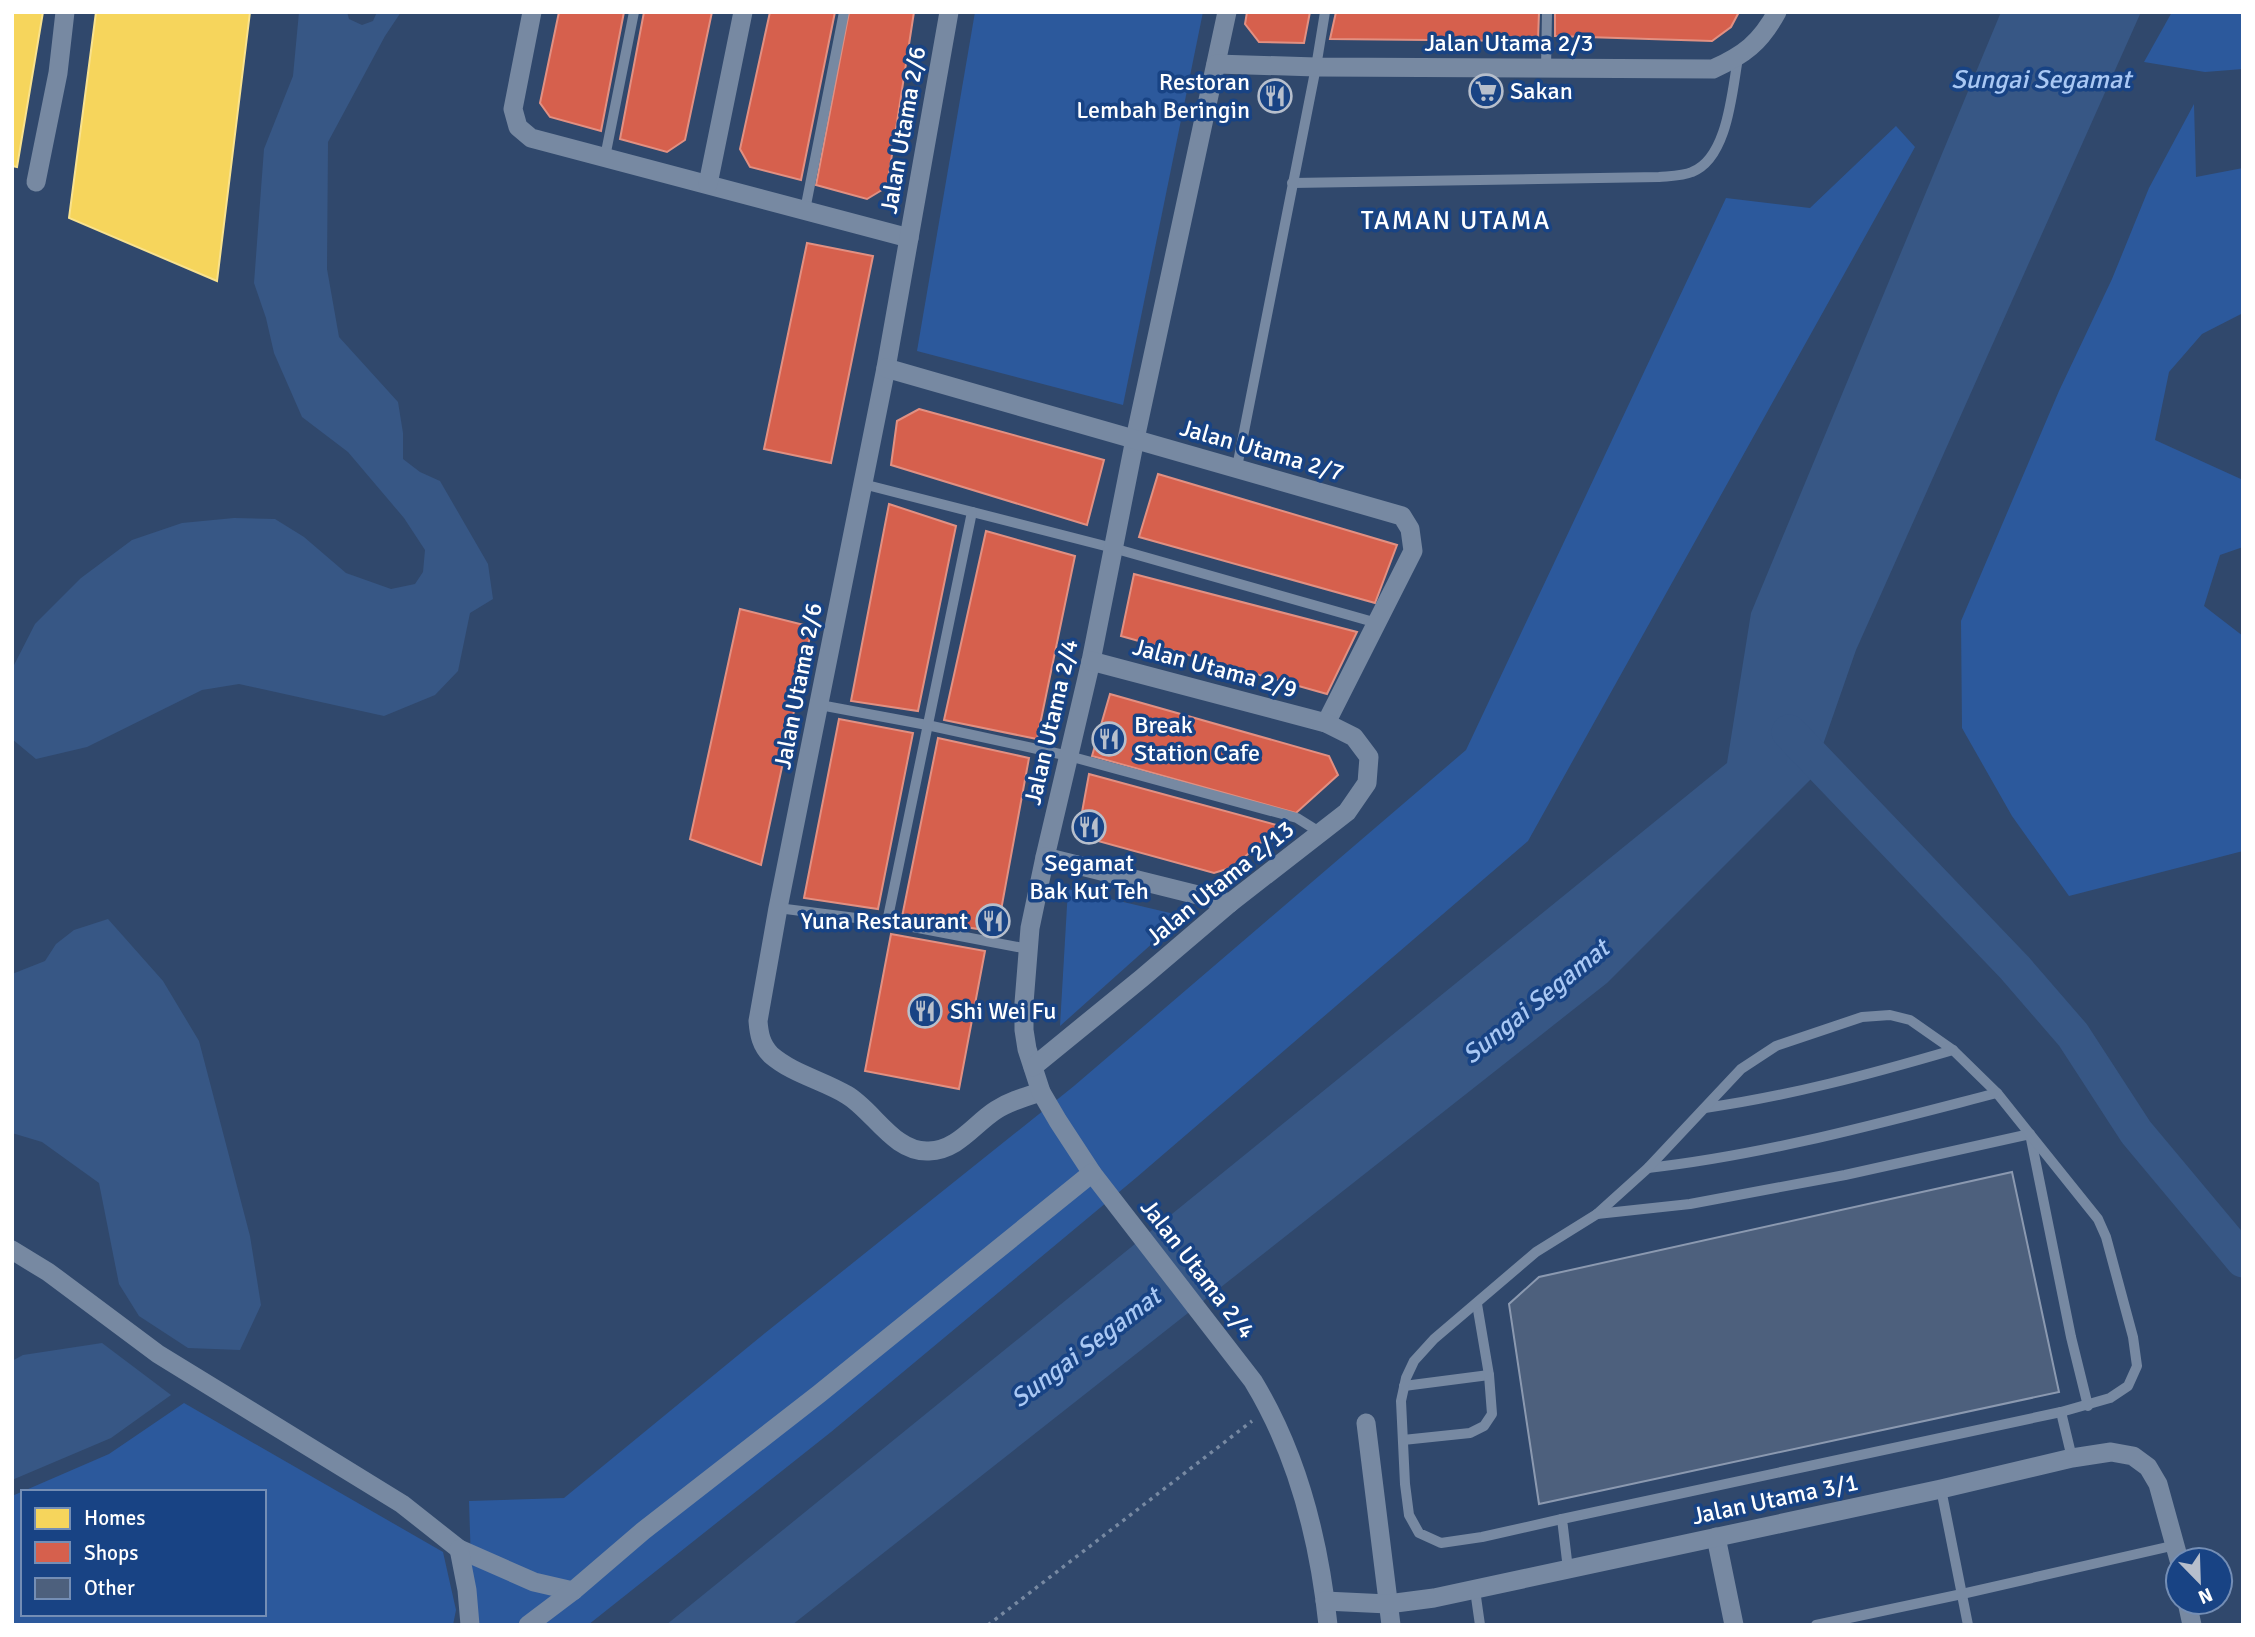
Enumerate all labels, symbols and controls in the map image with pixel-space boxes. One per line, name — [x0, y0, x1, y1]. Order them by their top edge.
street label: Jalan Utama 2/3 — [1424, 28, 1594, 58]
street label: Jalan Utama 2/6 — [874, 44, 932, 216]
water label: Sungai Segamat — [1951, 64, 2134, 96]
place label: Restoran Lembah Beringin — [1076, 67, 1250, 125]
supermarket icon: Sakan — [1467, 72, 1505, 110]
place label: Sakan — [1510, 76, 1573, 106]
restaurant icon: Restoran Lembah Beringin — [1256, 77, 1294, 115]
district label: TAMAN UTAMA — [1361, 205, 1551, 237]
street label: Jalan Utama 2/7 — [1177, 412, 1347, 488]
street label: Jalan Utama 2/6 — [767, 600, 829, 772]
street label: Jalan Utama 2/9 — [1129, 632, 1301, 704]
street label: Jalan Utama 2/4 — [1017, 636, 1085, 808]
place label: Break Station Cafe — [1134, 710, 1260, 768]
restaurant icon: Break Station Cafe — [1090, 720, 1128, 758]
restaurant icon: Segamat Bak Kut Teh — [1070, 808, 1108, 846]
street label: Jalan Utama 2/13 — [1140, 814, 1300, 952]
place label: Segamat Bak Kut Teh — [1029, 848, 1149, 906]
restaurant icon: Yuna Restaurant — [974, 902, 1012, 940]
place label: Yuna Restaurant — [801, 906, 968, 936]
water label: Sungai Segamat — [1456, 931, 1618, 1071]
restaurant icon: Shi Wei Fu — [906, 992, 944, 1030]
place label: Shi Wei Fu — [950, 996, 1056, 1026]
street label: Jalan Utama 2/4 — [1134, 1193, 1262, 1345]
water label: Sungai Segamat — [1005, 1279, 1170, 1415]
street label: Jalan Utama 3/1 — [1689, 1467, 1861, 1531]
legend — [21, 1490, 266, 1616]
text: Homes — [84, 1505, 146, 1531]
text: Shops — [84, 1540, 138, 1566]
north arrow — [2164, 1546, 2234, 1616]
text: Other — [84, 1575, 135, 1601]
text: N — [2194, 1582, 2216, 1609]

